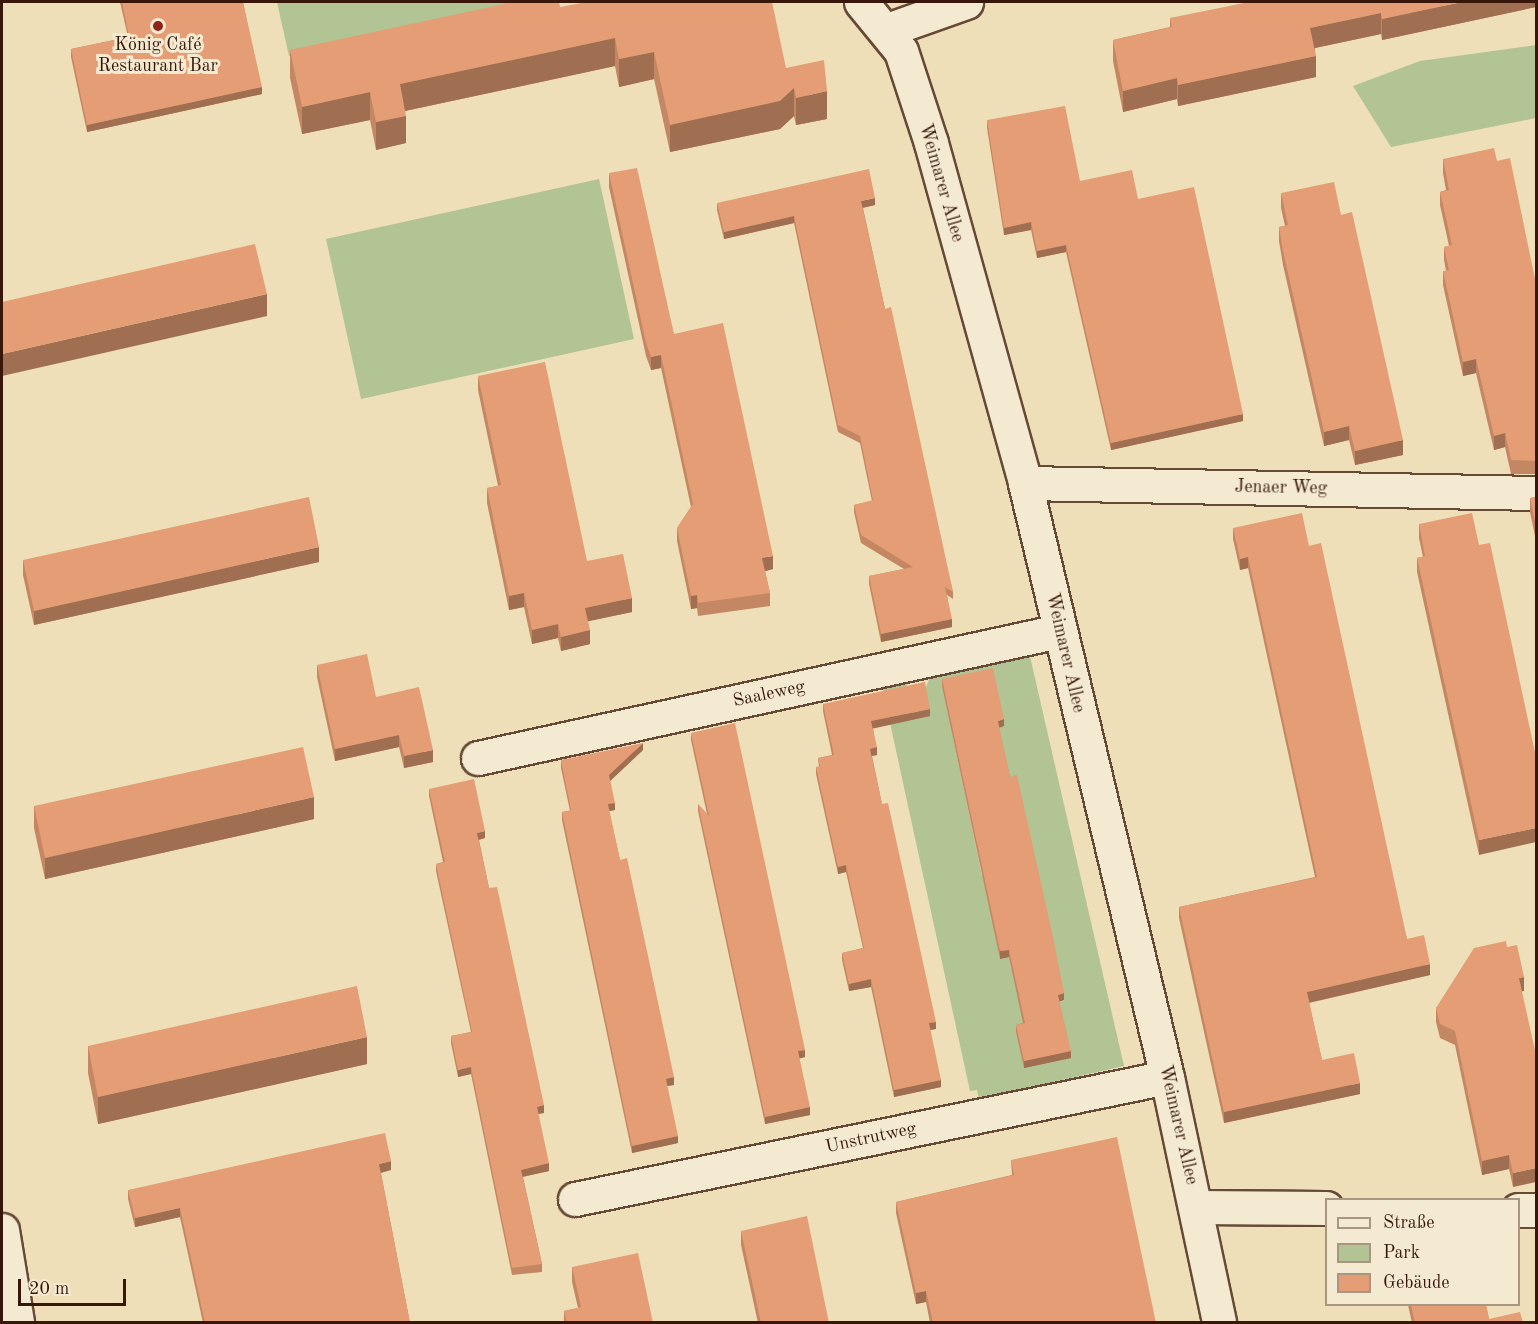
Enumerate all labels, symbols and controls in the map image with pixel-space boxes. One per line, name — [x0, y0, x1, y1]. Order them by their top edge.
marker: König Café Restaurant Bar — [151, 19, 165, 33]
place label: König Café Restaurant Bar — [98, 35, 218, 78]
street label: Weimarer Allee — [914, 121, 968, 245]
street label: Jenaer Weg — [1234, 476, 1328, 500]
street label: Weimarer Allee — [1041, 591, 1089, 715]
street label: Saaleweg — [731, 676, 807, 712]
street label: Weimarer Allee — [1154, 1063, 1202, 1187]
street label: Unstrutweg — [824, 1118, 918, 1158]
legend — [1325, 1198, 1520, 1306]
text: Straße — [1383, 1214, 1434, 1232]
text: Park — [1383, 1244, 1420, 1262]
scale bar — [21, 1267, 129, 1305]
text: Gebäude — [1383, 1274, 1450, 1292]
text: 20 m — [29, 1280, 69, 1298]

